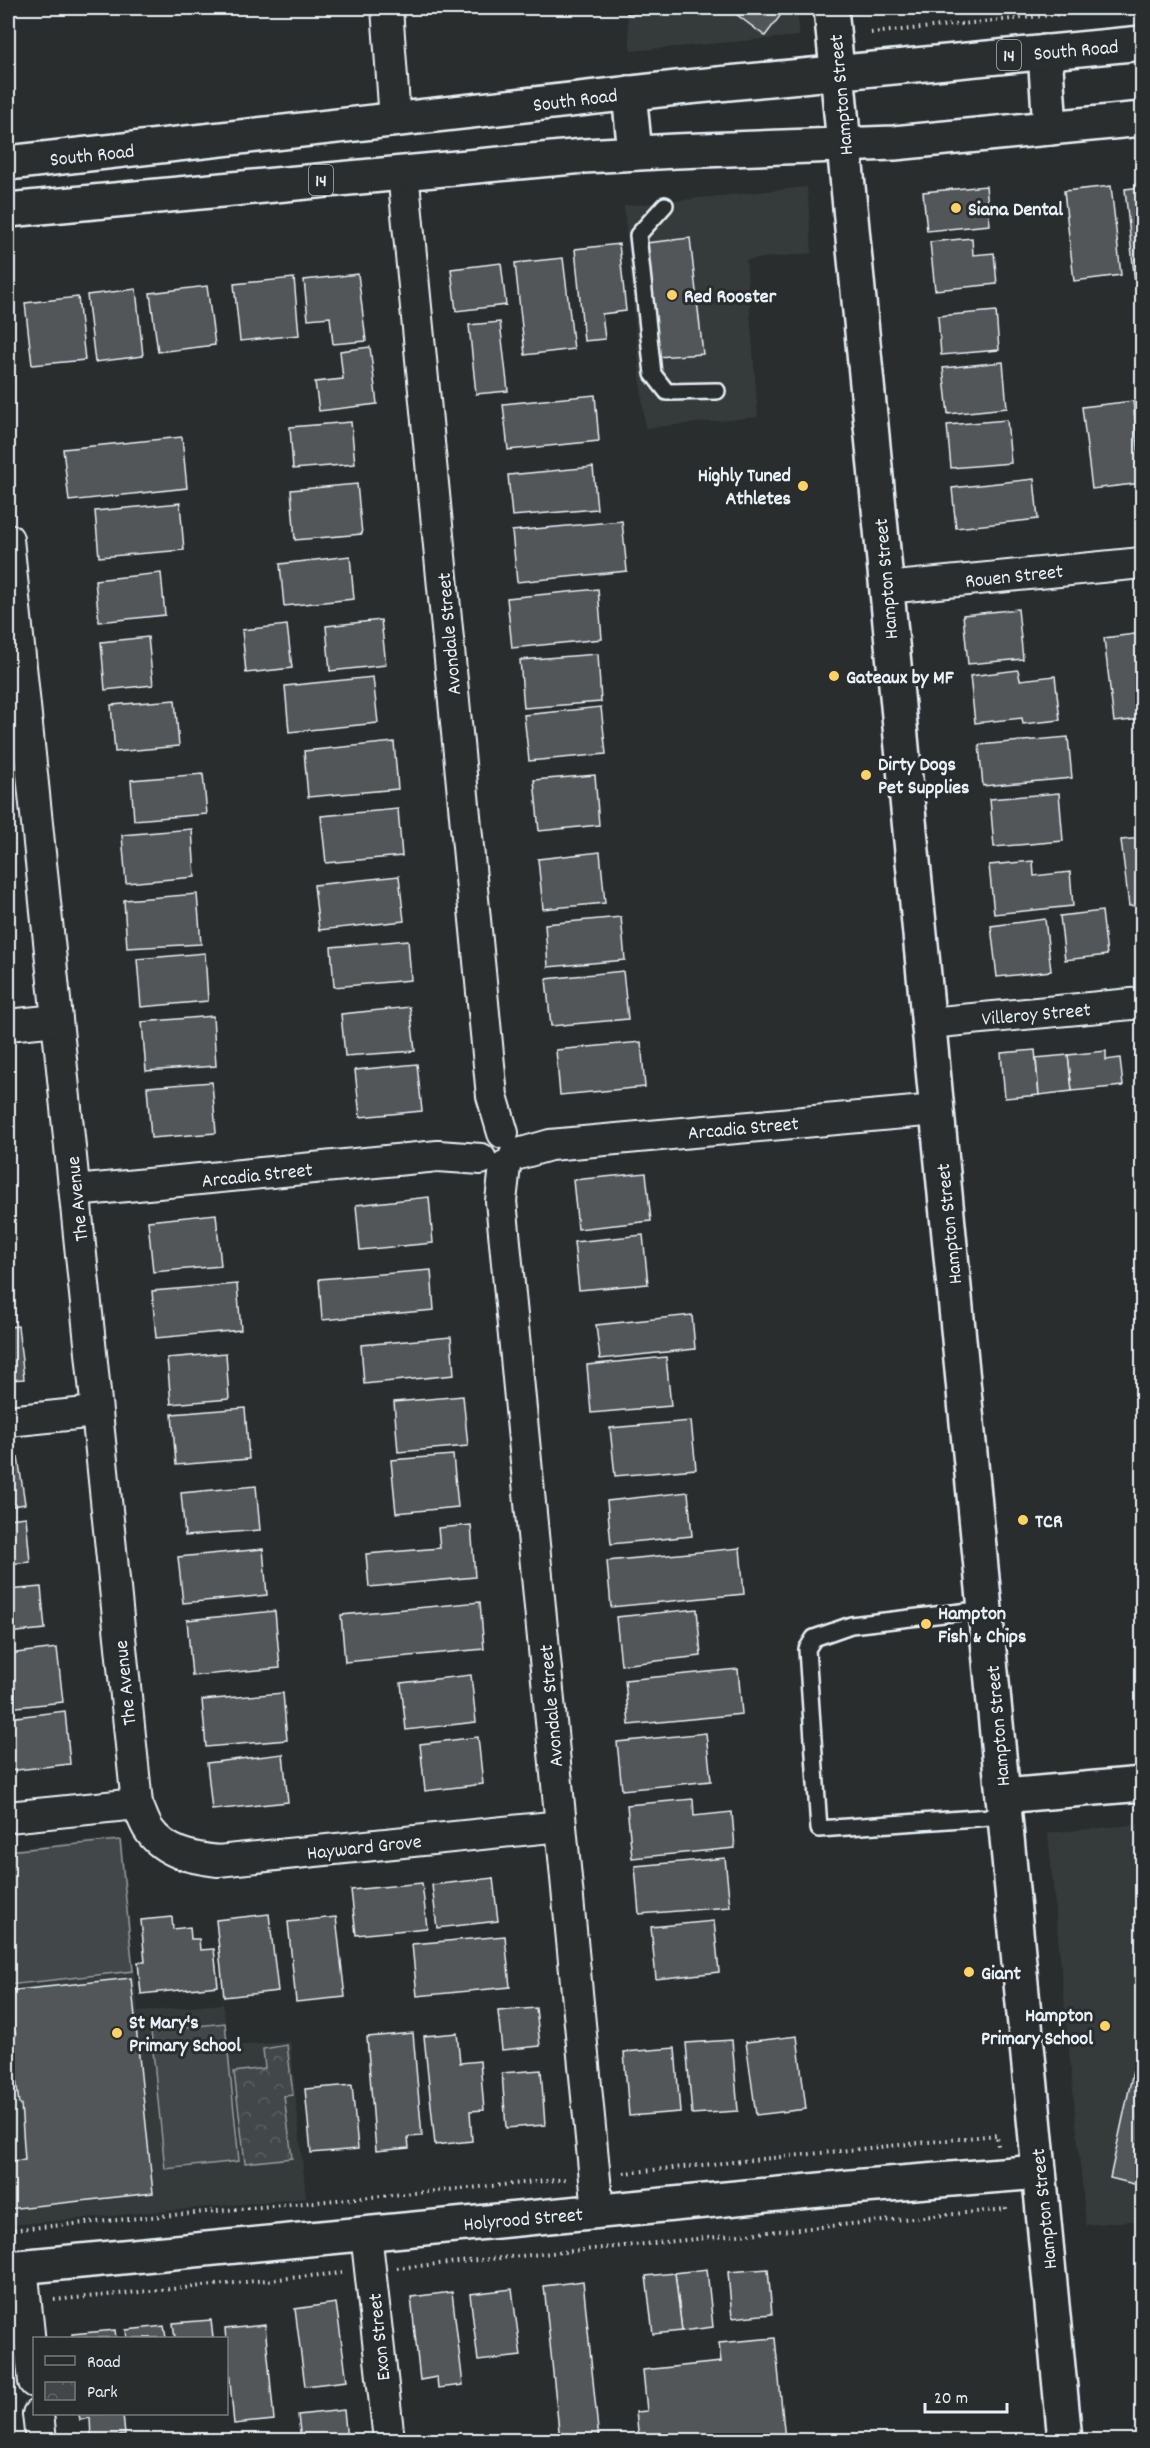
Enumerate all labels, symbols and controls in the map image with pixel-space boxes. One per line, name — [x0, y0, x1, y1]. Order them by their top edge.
street label: Hampton Street — [824, 33, 862, 156]
street label: South Road — [1033, 34, 1120, 70]
road number: 14 — [997, 40, 1021, 70]
street label: South Road — [532, 83, 619, 121]
street label: South Road — [49, 139, 136, 175]
road number: 14 — [309, 165, 333, 195]
place label: Siana Dental — [968, 197, 1063, 225]
marker: Siana Dental — [949, 201, 963, 215]
place label: Red Rooster — [684, 284, 777, 312]
marker: Red Rooster — [665, 288, 679, 302]
place label: Highly Tuned Athletes — [698, 463, 791, 514]
marker: Highly Tuned Athletes — [796, 479, 810, 493]
street label: Hampton Street — [869, 517, 907, 640]
street label: Rouen Street — [964, 559, 1065, 597]
street label: Avondale Street — [432, 571, 470, 696]
place label: Gateaux by MF — [846, 665, 955, 693]
marker: Gateaux by MF — [827, 669, 841, 683]
place label: Dirty Dogs Pet Supplies — [878, 752, 969, 803]
marker: Dirty Dogs Pet Supplies — [859, 768, 873, 782]
street label: Villeroy Street — [981, 997, 1092, 1035]
street label: Arcadia Street — [687, 1111, 800, 1149]
street label: The Avenue — [61, 1155, 97, 1243]
street label: Arcadia Street — [200, 1157, 314, 1197]
street label: Hampton Street — [931, 1162, 971, 1285]
place label: TCR — [1035, 1509, 1063, 1537]
marker: TCR — [1016, 1513, 1030, 1527]
place label: Hampton Fish & Chips — [938, 1601, 1026, 1652]
marker: Hampton Fish & Chips — [919, 1617, 933, 1631]
street label: The Avenue — [109, 1639, 145, 1727]
street label: Avondale Street — [534, 1643, 572, 1768]
street label: Hampton Street — [981, 1664, 1019, 1787]
street label: Hayward Grove — [306, 1829, 423, 1869]
place label: Giant — [981, 1961, 1021, 1989]
marker: Giant — [962, 1965, 976, 1979]
place label: Hampton Primary School — [981, 2003, 1093, 2054]
place label: St Mary's Primary School — [129, 2010, 241, 2061]
marker: Hampton Primary School — [1098, 2019, 1112, 2033]
marker: St Mary's Primary School — [110, 2026, 124, 2040]
street label: Hampton Street — [1026, 2147, 1066, 2270]
street label: Holyrood Street — [462, 2202, 584, 2240]
street label: Exon Street — [362, 2292, 399, 2382]
legend — [33, 2337, 228, 2415]
text: Road — [87, 2351, 121, 2376]
scale bar — [925, 2376, 1008, 2414]
text: Park — [87, 2381, 118, 2406]
text: 20 m — [934, 2387, 968, 2412]

